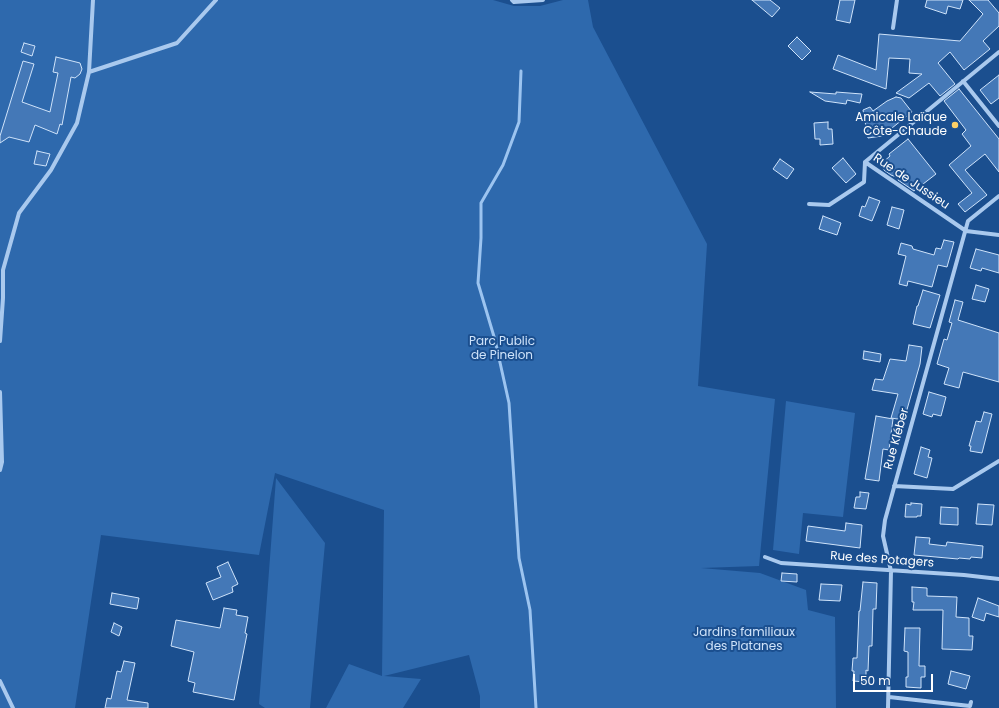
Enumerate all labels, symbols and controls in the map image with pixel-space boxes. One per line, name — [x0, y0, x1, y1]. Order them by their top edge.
place label: Amicale Laïque Côte-Chaude — [855, 111, 947, 139]
marker: Amicale Laïque Côte-Chaude — [950, 120, 960, 130]
street label: Rue de Jussieu — [870, 151, 952, 213]
park label: Parc Public de Pinelon — [469, 335, 535, 363]
street label: Rue Kléber — [881, 407, 913, 471]
street label: Rue des Potagers — [830, 549, 934, 571]
park label: Jardins familiaux des Platanes — [693, 626, 795, 654]
scale bar — [855, 666, 935, 692]
text: 50 m — [860, 672, 891, 689]

